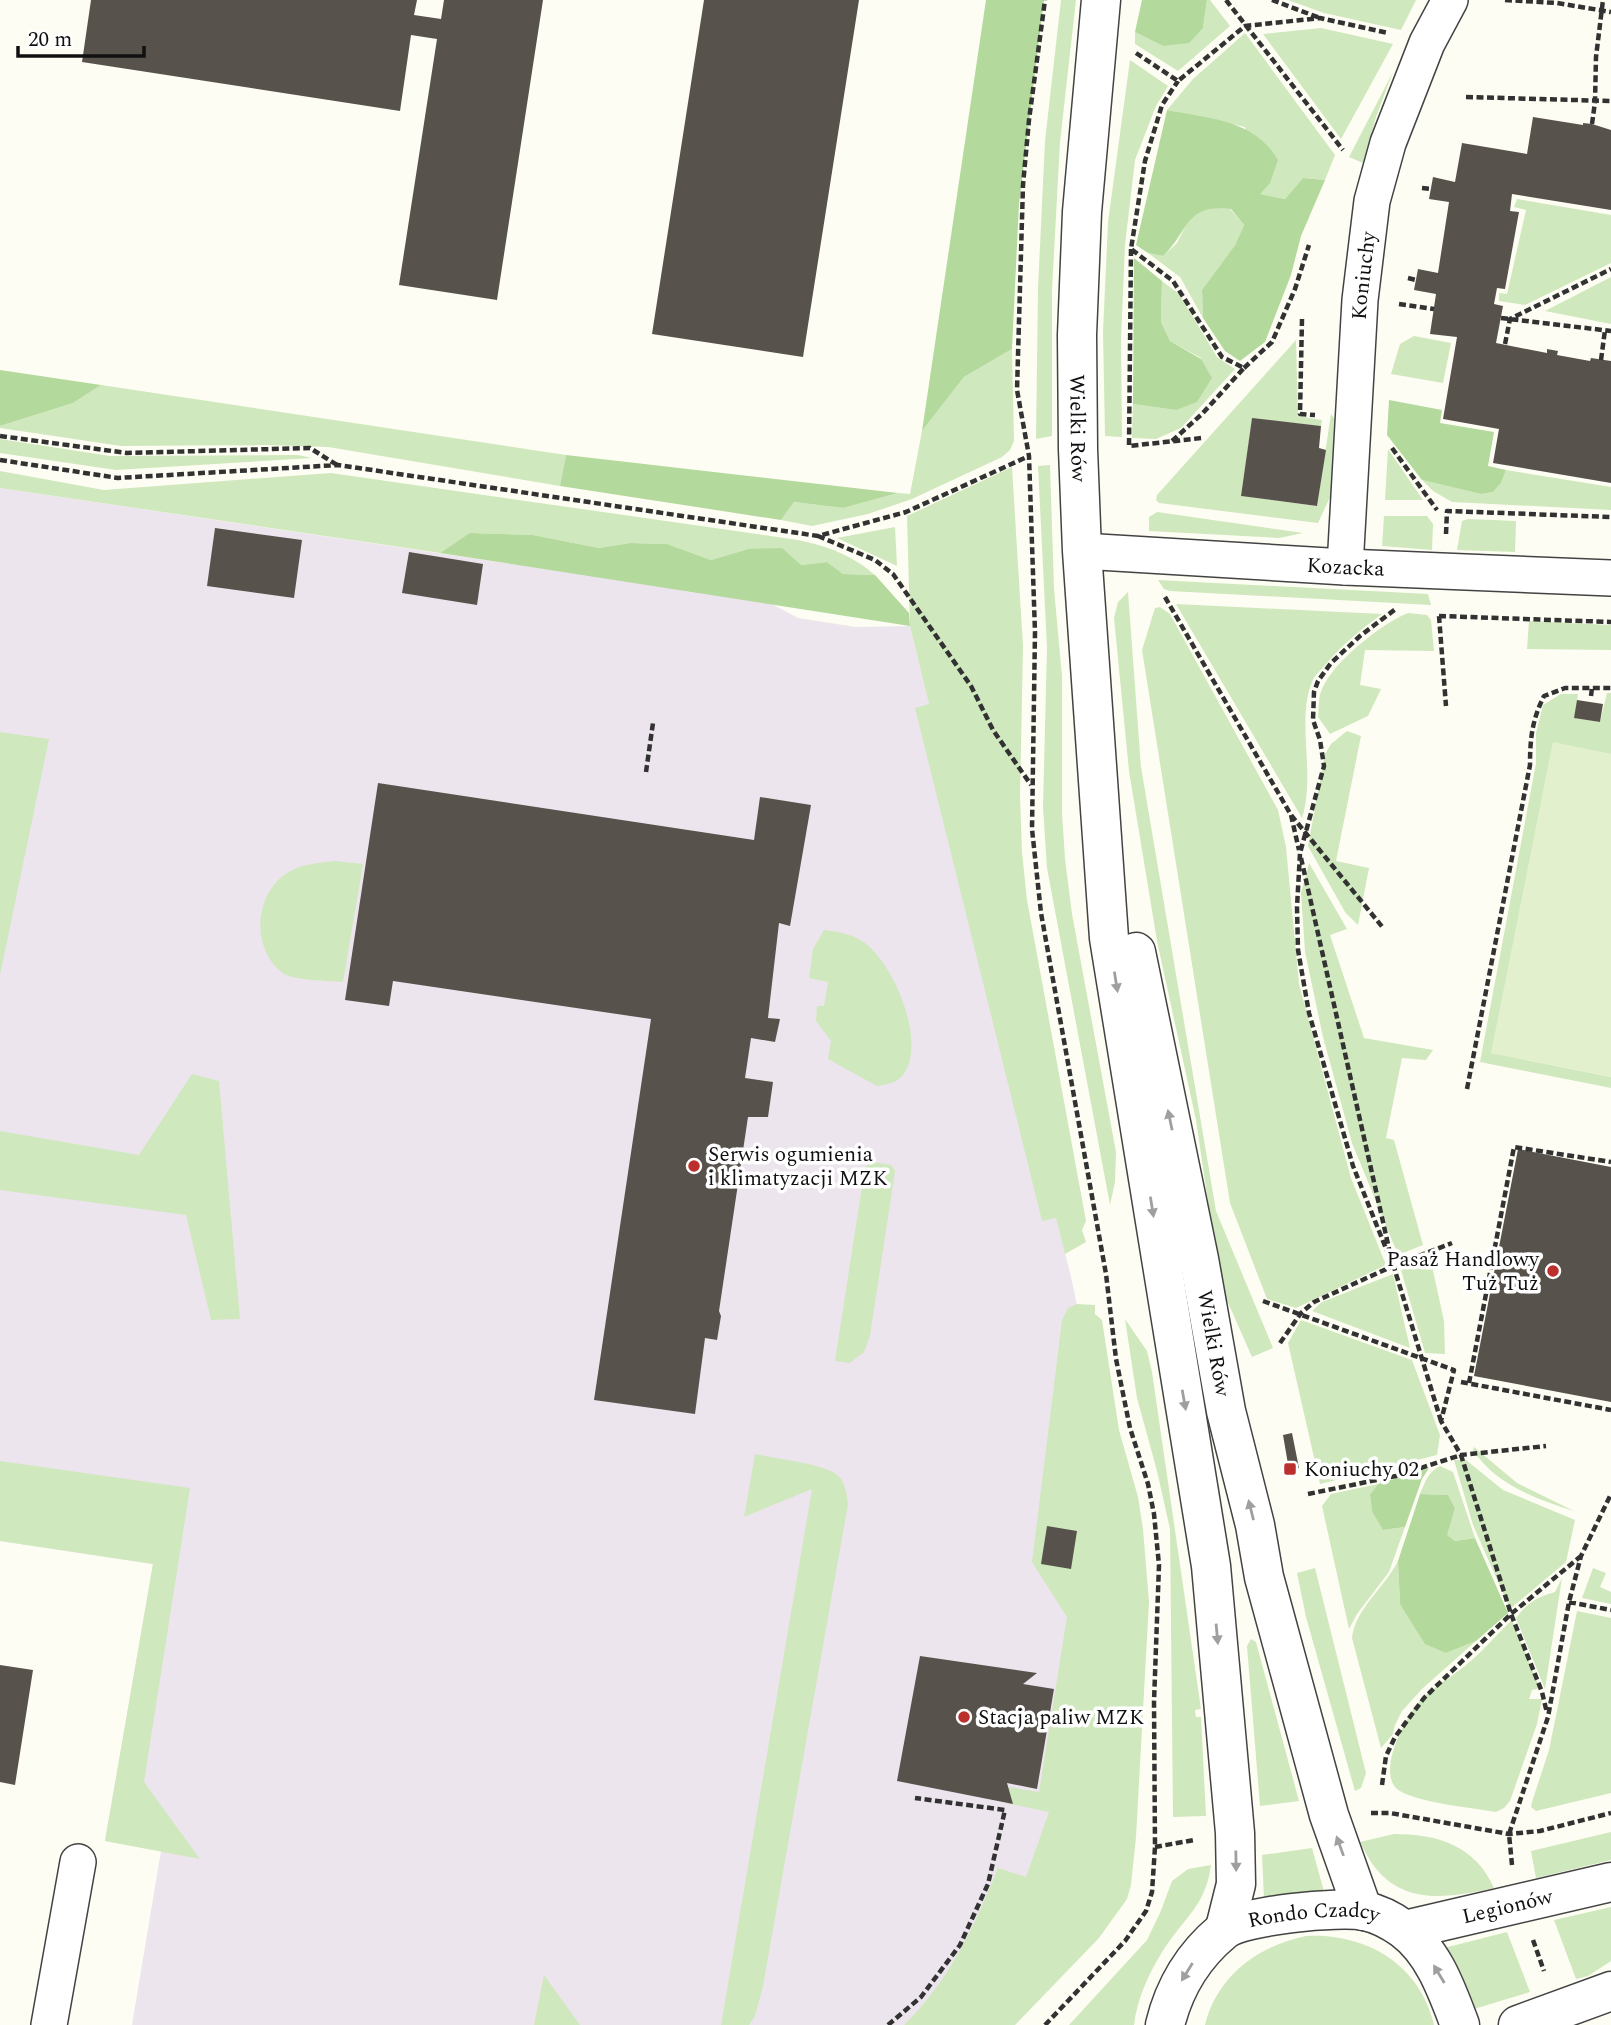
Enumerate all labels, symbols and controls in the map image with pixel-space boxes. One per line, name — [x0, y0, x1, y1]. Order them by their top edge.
scale bar — [18, 14, 144, 58]
text: 20 m — [28, 24, 72, 56]
street label: Koniuchy — [1344, 229, 1385, 321]
street label: Wielki Rów — [1060, 374, 1094, 484]
street label: Kozacka — [1306, 550, 1386, 586]
one-way arrow — [1111, 972, 1122, 994]
one-way arrow — [1165, 1109, 1176, 1131]
place label: Serwis ogumienia i klimatyzacji MZK — [708, 1139, 888, 1195]
marker: Serwis ogumienia i klimatyzacji MZK — [686, 1158, 702, 1174]
one-way arrow — [1147, 1196, 1158, 1218]
place label: Pasaż Handlowy Tuż Tuż — [1387, 1244, 1540, 1300]
marker: Pasaż Handlowy Tuż Tuż — [1545, 1263, 1561, 1279]
street label: Wielki Rów — [1188, 1288, 1238, 1400]
one-way arrow — [1179, 1389, 1190, 1411]
place label: Koniuchy 02 — [1304, 1454, 1419, 1486]
marker: Koniuchy 02 — [1282, 1461, 1298, 1477]
one-way arrow — [1245, 1499, 1256, 1521]
one-way arrow — [1212, 1624, 1223, 1646]
place label: Stacja paliw MZK — [978, 1702, 1144, 1734]
marker: Stacja paliw MZK — [956, 1709, 972, 1725]
one-way arrow — [1334, 1836, 1345, 1857]
one-way arrow — [1230, 1850, 1242, 1872]
street label: Legionów — [1459, 1881, 1557, 1933]
street label: Rondo Czadcy — [1245, 1895, 1385, 1937]
one-way arrow — [1181, 1962, 1194, 1981]
one-way arrow — [1433, 1965, 1445, 1984]

